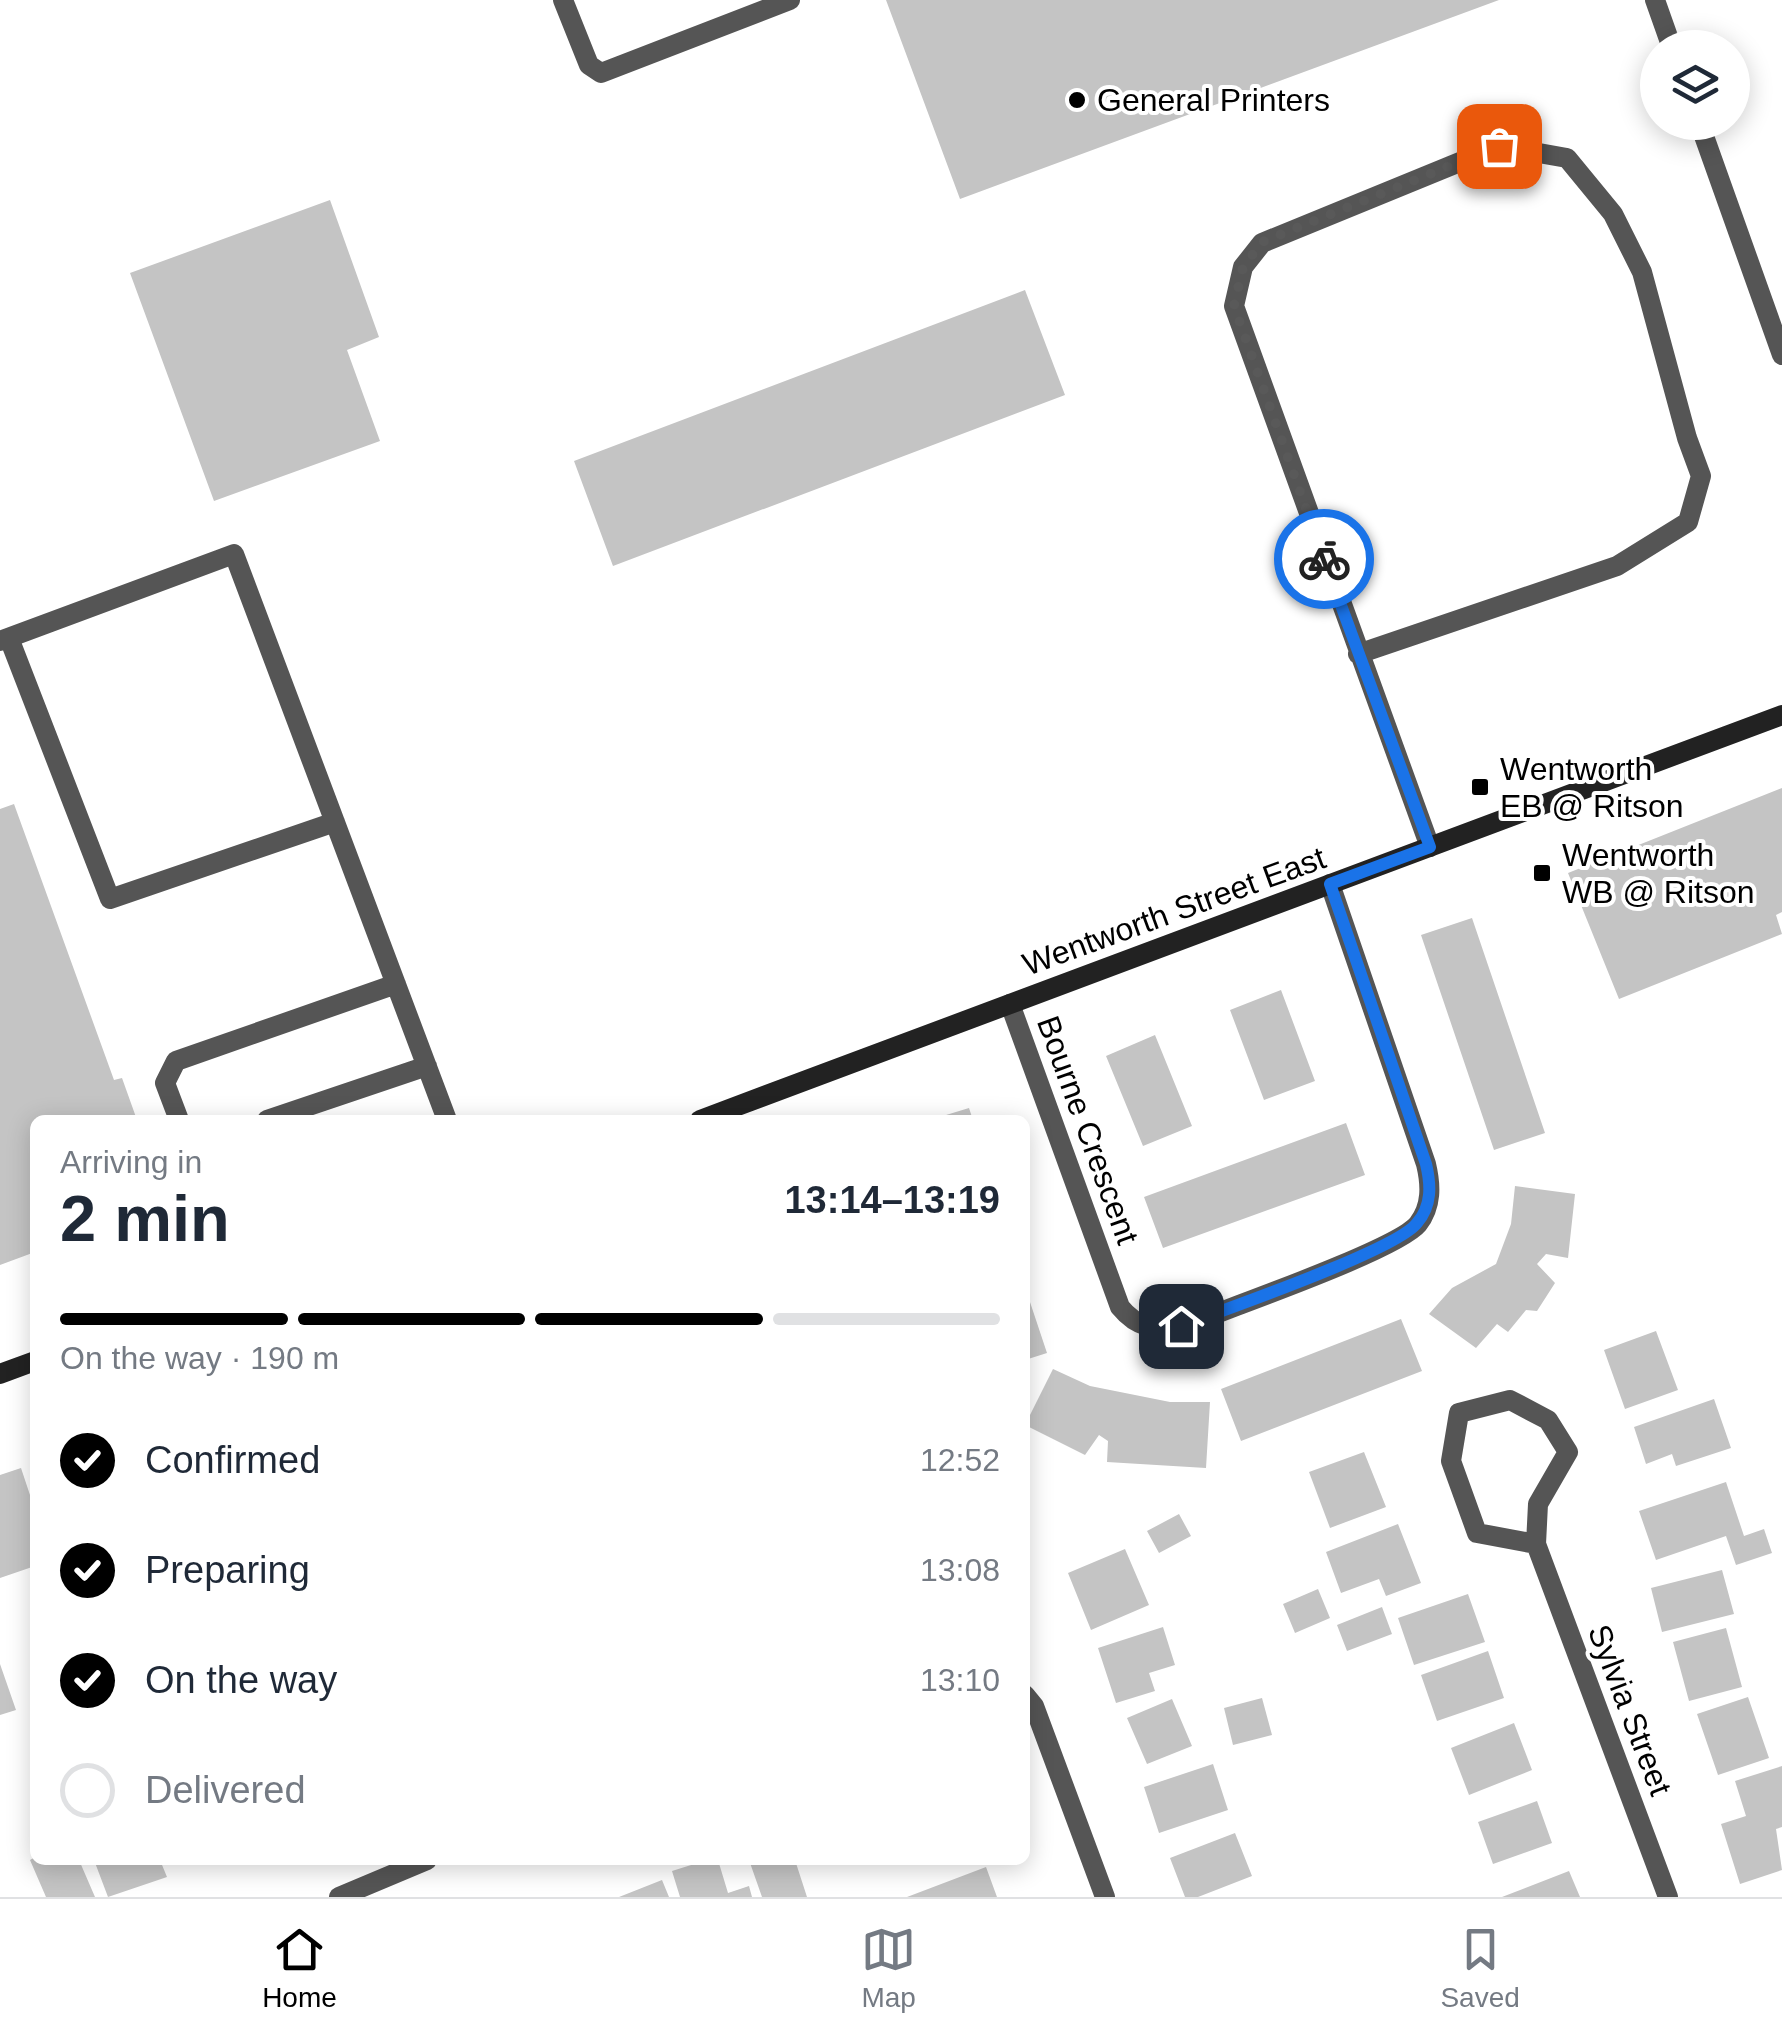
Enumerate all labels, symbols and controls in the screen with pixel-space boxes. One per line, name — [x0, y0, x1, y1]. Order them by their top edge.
map controls — [1640, 30, 1750, 140]
button: layers — [1640, 30, 1750, 140]
place label: General Printers — [1097, 82, 1330, 118]
marker: General Printers — [1066, 89, 1088, 111]
pin — [1457, 104, 1542, 189]
icon: bag — [1472, 119, 1527, 174]
courier — [1274, 509, 1374, 609]
icon: bike — [1297, 532, 1352, 587]
place label: Wentworth EB @ Ritson — [1500, 751, 1684, 824]
marker: Wentworth EB @ Ritson — [1469, 776, 1491, 798]
place label: Wentworth WB @ Ritson — [1562, 837, 1755, 910]
street label: Wentworth Street East — [1018, 839, 1330, 983]
marker: Wentworth WB @ Ritson — [1531, 862, 1553, 884]
street label: Bourne Crescent — [1030, 1011, 1146, 1249]
text: Arriving in — [60, 1144, 202, 1180]
text: 13:14–13:19 — [784, 1179, 1000, 1221]
text: 2 min — [60, 1182, 230, 1255]
pin — [1139, 1284, 1224, 1369]
icon: home — [1154, 1299, 1209, 1354]
text: On the way · 190 m — [60, 1340, 339, 1376]
icon: check — [60, 1433, 115, 1488]
text: Confirmed — [145, 1439, 320, 1481]
text: 12:52 — [920, 1442, 1000, 1478]
icon: check — [60, 1543, 115, 1598]
text: Preparing — [145, 1549, 310, 1591]
text: 13:08 — [920, 1552, 1000, 1588]
street label: Sylvia Street — [1581, 1620, 1679, 1800]
icon: check — [60, 1653, 115, 1708]
text: On the way — [145, 1659, 337, 1701]
text: 13:10 — [920, 1662, 1000, 1698]
text: Delivered — [145, 1769, 306, 1811]
tab: Home — [262, 1922, 337, 2014]
tab: Map — [861, 1922, 916, 2014]
tab: Saved — [1440, 1922, 1520, 2014]

